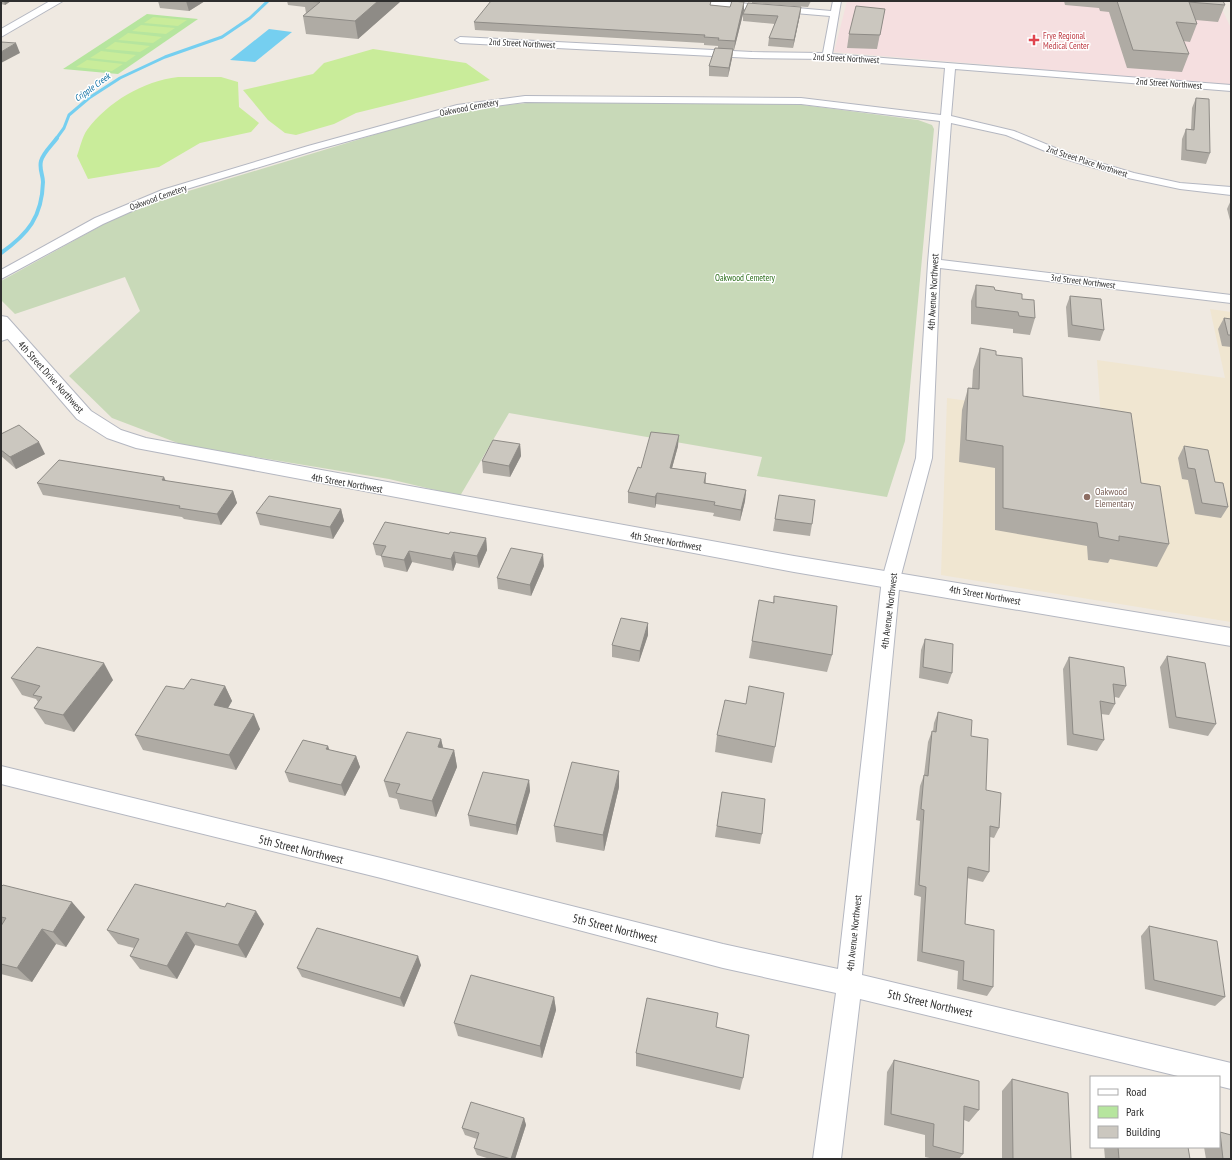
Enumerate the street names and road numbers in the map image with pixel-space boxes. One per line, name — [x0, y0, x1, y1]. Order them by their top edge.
street label: 2nd Street Northwest — [488, 36, 556, 50]
street label: 2nd Street Northwest — [812, 51, 880, 65]
street label: 2nd Street Northwest — [1135, 75, 1203, 91]
street label: Oakwood Cemetery — [439, 96, 500, 118]
street label: 2nd Street Place Northwest — [1045, 143, 1130, 180]
street label: Oakwood Cemetery — [128, 181, 189, 212]
street label: 4th Avenue Northwest — [924, 253, 942, 331]
street label: 3rd Street Northwest — [1050, 272, 1117, 290]
street label: 4th Street Drive Northwest — [15, 338, 87, 416]
street label: 4th Street Northwest — [310, 470, 384, 496]
street label: 4th Street Northwest — [629, 528, 703, 554]
street label: 4th Avenue Northwest — [878, 572, 900, 650]
street label: 4th Street Northwest — [948, 582, 1022, 608]
street label: 5th Street Northwest — [257, 831, 346, 867]
street label: 4th Avenue Northwest — [844, 894, 865, 972]
street label: 5th Street Northwest — [571, 910, 660, 946]
street label: 5th Street Northwest — [886, 986, 975, 1020]

